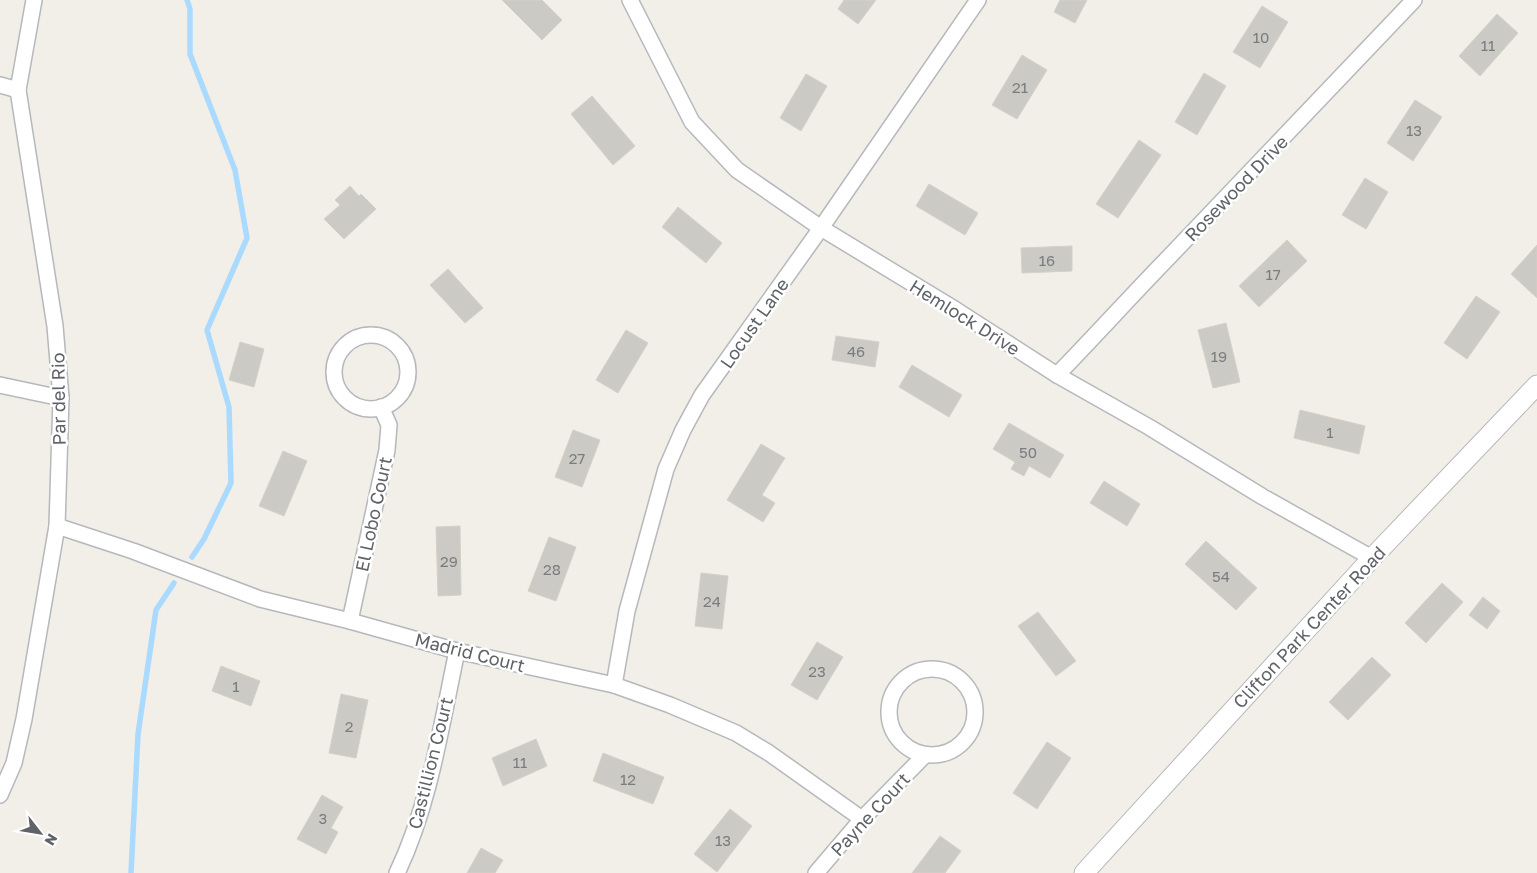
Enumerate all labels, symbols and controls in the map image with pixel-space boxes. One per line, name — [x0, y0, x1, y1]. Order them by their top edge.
house number: 10 — [1253, 28, 1269, 46]
house number: 11 — [1481, 36, 1495, 54]
house number: 21 — [1012, 78, 1028, 96]
house number: 13 — [1406, 121, 1422, 139]
street label: Rosewood Drive — [1180, 130, 1292, 246]
house number: 16 — [1039, 251, 1055, 269]
house number: 17 — [1265, 265, 1281, 283]
street label: Locust Lane — [715, 274, 793, 372]
street label: Hemlock Drive — [906, 274, 1024, 360]
house number: 46 — [847, 342, 865, 360]
house number: 19 — [1211, 347, 1227, 365]
street label: Par del Rio — [46, 352, 70, 446]
house number: 1 — [1326, 423, 1334, 441]
house number: 50 — [1019, 443, 1037, 461]
house number: 27 — [569, 449, 585, 467]
street label: El Lobo Court — [350, 454, 396, 574]
street label: Clifton Park Center Road — [1228, 541, 1390, 713]
house number: 29 — [440, 552, 458, 570]
house number: 28 — [543, 560, 561, 578]
house number: 54 — [1212, 567, 1230, 585]
house number: 24 — [703, 592, 721, 610]
street label: Madrid Court — [413, 628, 527, 676]
house number: 23 — [808, 662, 826, 680]
house number: 1 — [232, 677, 240, 695]
street label: Castillion Court — [403, 695, 457, 831]
house number: 2 — [345, 717, 353, 735]
house number: 11 — [513, 753, 527, 771]
street label: Payne Court — [826, 768, 914, 860]
house number: 12 — [620, 770, 636, 788]
north arrow — [15, 808, 65, 858]
house number: 3 — [319, 809, 327, 827]
text: N — [42, 831, 62, 849]
house number: 13 — [715, 831, 731, 849]

